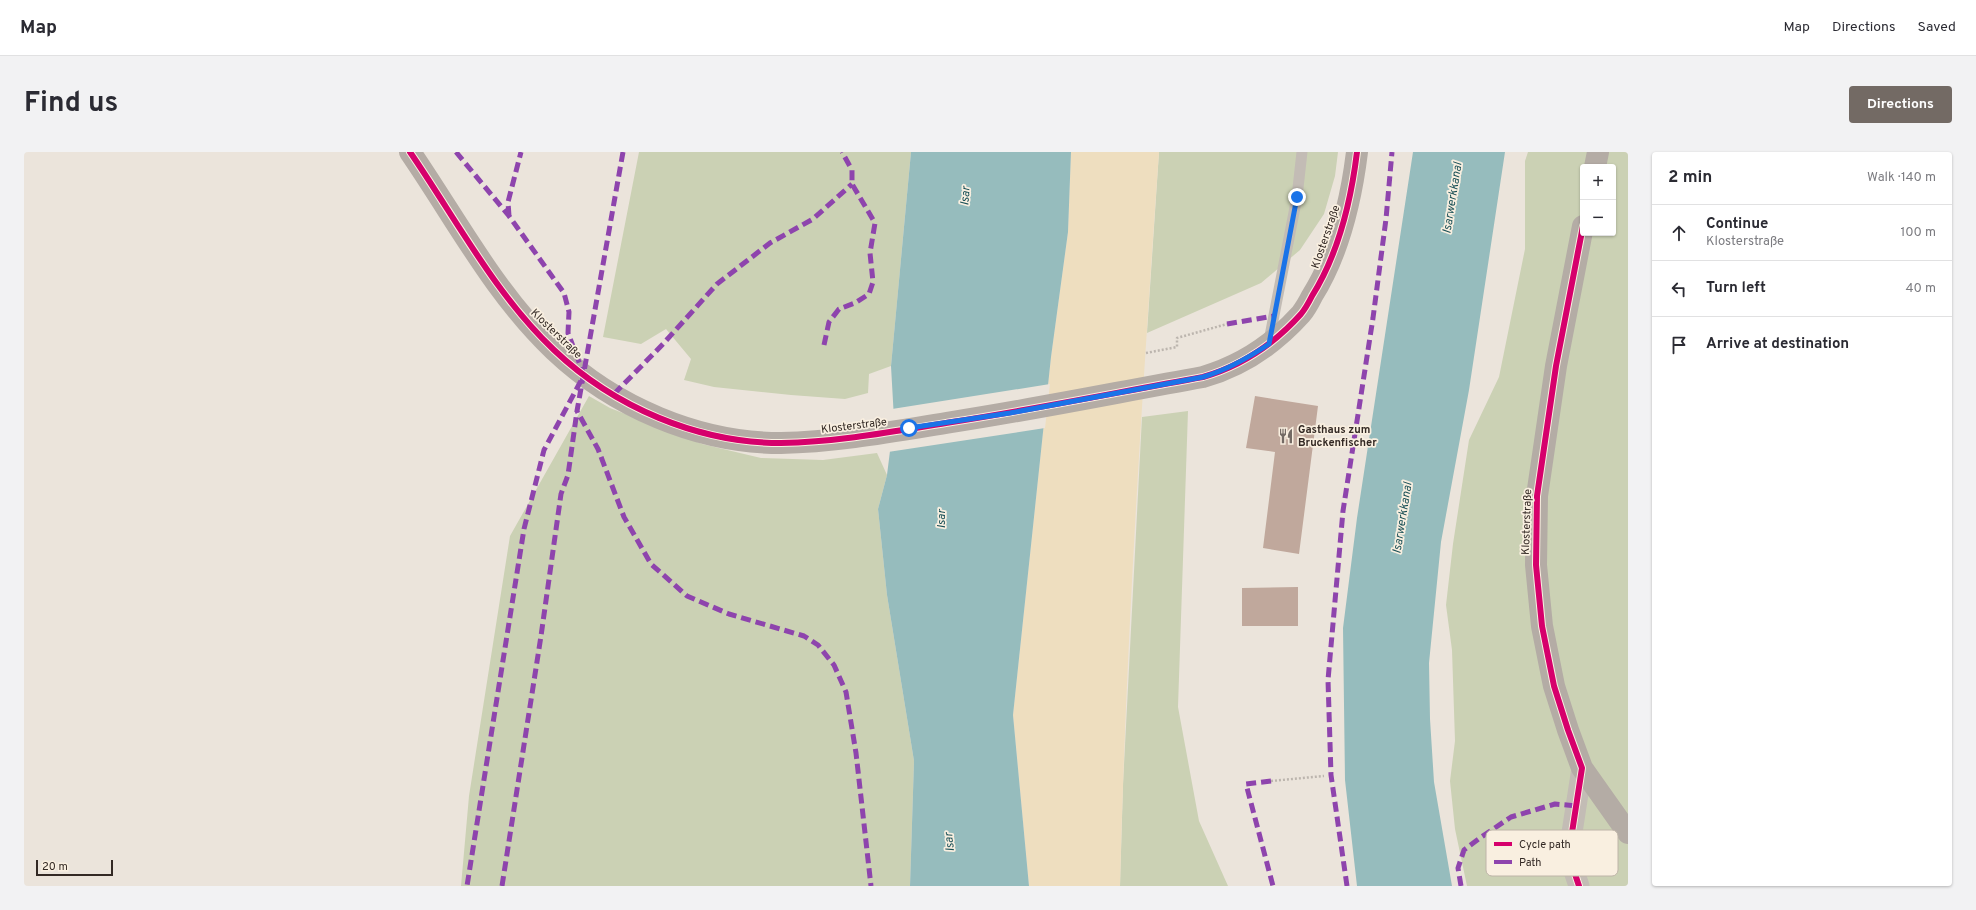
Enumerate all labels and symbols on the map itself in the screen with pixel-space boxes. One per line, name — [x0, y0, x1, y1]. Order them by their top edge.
water label: Isarwerkkanal — [1439, 160, 1467, 235]
water label: Isar — [957, 185, 975, 206]
route end — [1288, 188, 1306, 206]
street label: Klosterstraße — [1309, 203, 1343, 271]
street label: Klosterstraße — [527, 306, 585, 362]
street label: Klosterstraße — [820, 415, 888, 437]
route start — [900, 419, 918, 437]
place label: Gasthaus zum Bruckenfischer — [1298, 423, 1377, 450]
restaurant icon: Gasthaus zum Bruckenfischer — [1277, 427, 1295, 445]
water label: Isarwerkkanal — [1389, 480, 1417, 555]
street label: Klosterstraße — [1519, 489, 1535, 555]
water label: Isar — [934, 508, 950, 529]
water label: Isar — [941, 830, 959, 852]
legend — [1486, 830, 1618, 876]
text: Cycle path — [1519, 838, 1571, 852]
text: Path — [1519, 856, 1541, 870]
scale bar — [36, 858, 113, 877]

